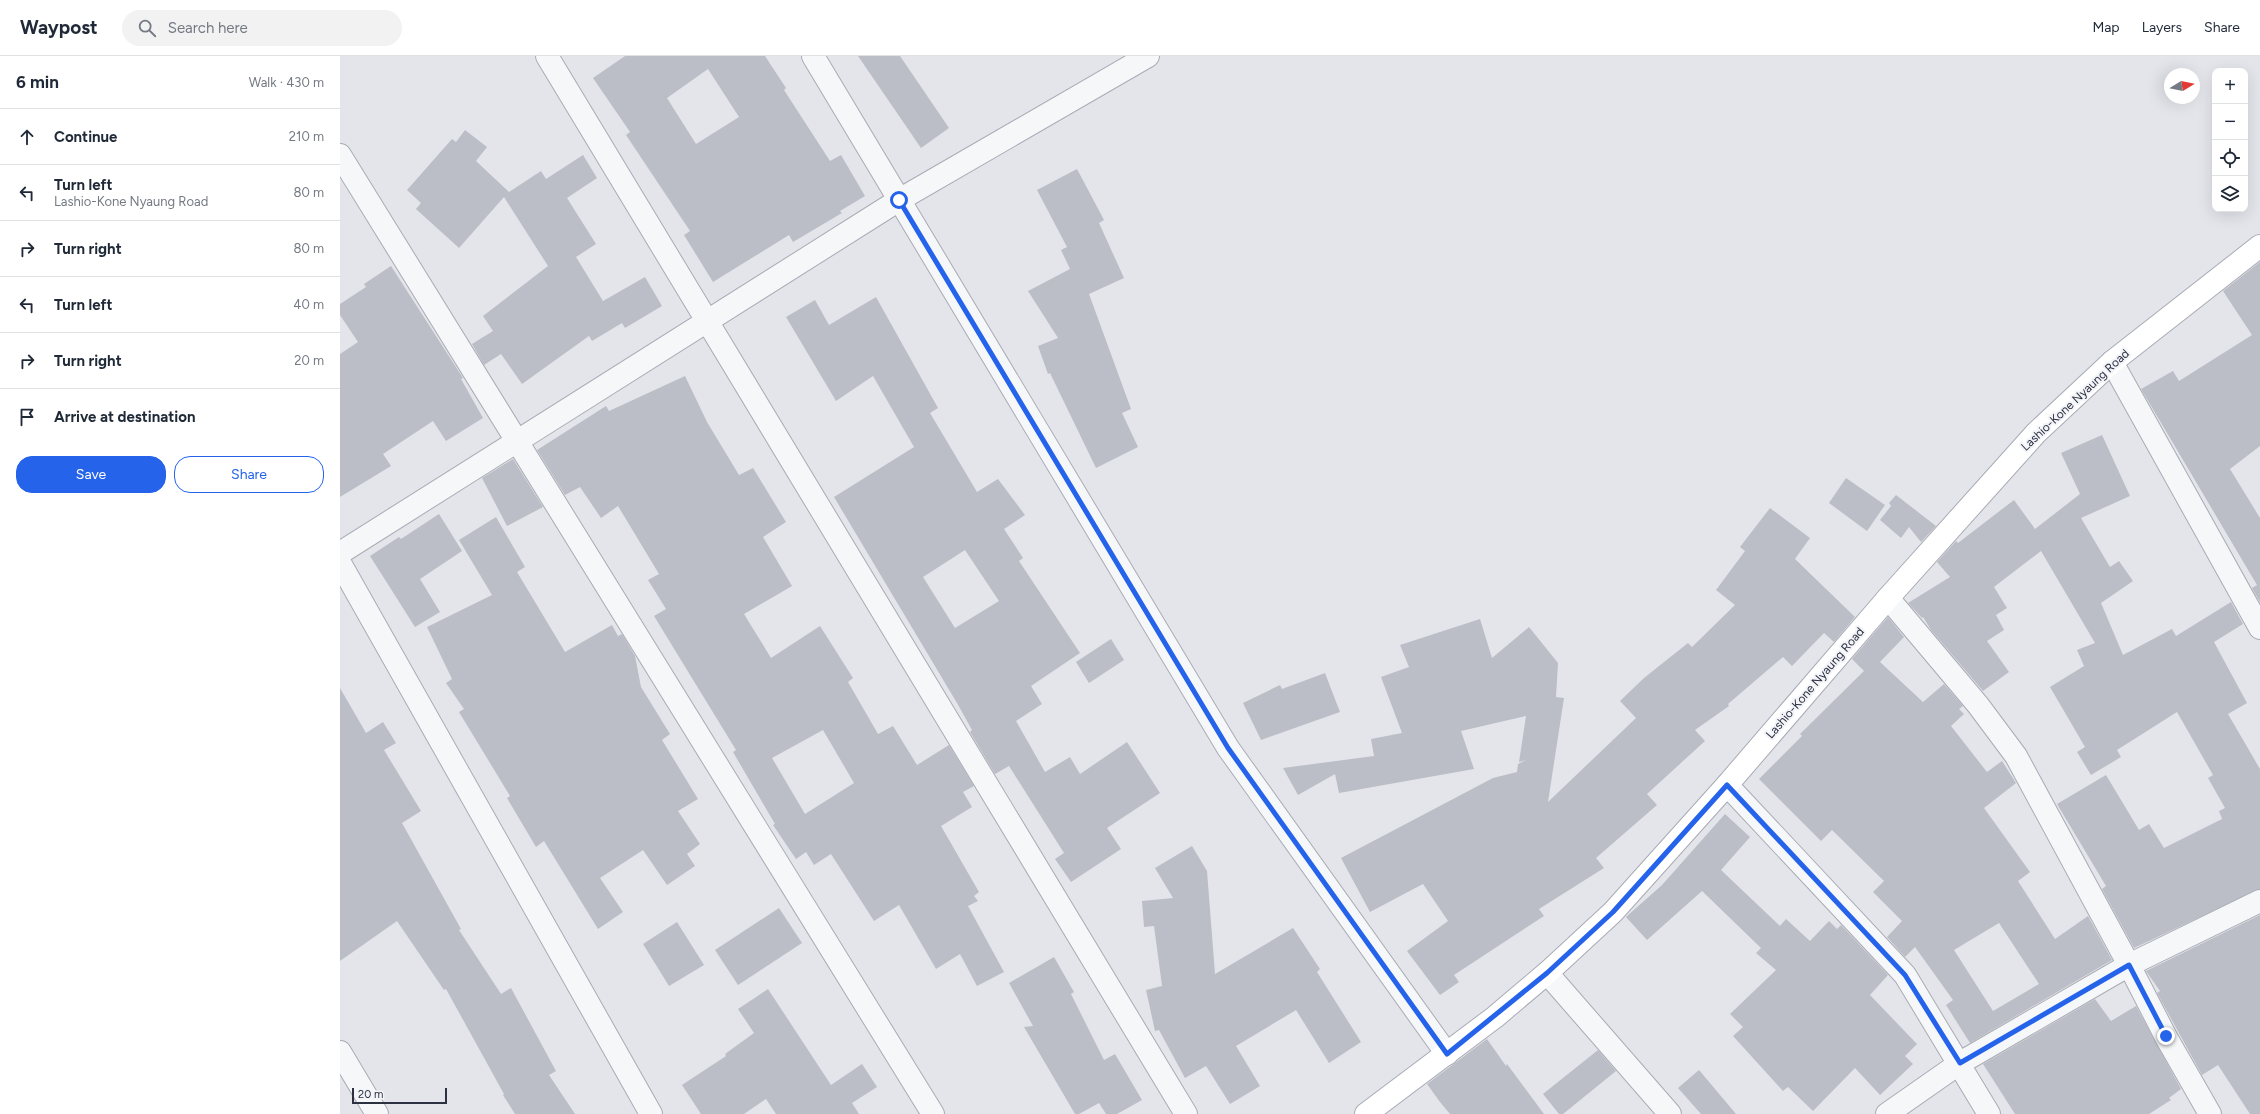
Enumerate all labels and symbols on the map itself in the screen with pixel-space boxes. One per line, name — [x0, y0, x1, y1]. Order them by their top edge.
north arrow — [2164, 68, 2200, 104]
route start — [890, 191, 908, 209]
street label: Lashio-Kone Nyaung Road — [2018, 346, 2132, 454]
street label: Lashio-Kone Nyaung Road — [1763, 625, 1867, 741]
route end — [2157, 1027, 2175, 1045]
scale bar — [352, 1086, 447, 1105]

